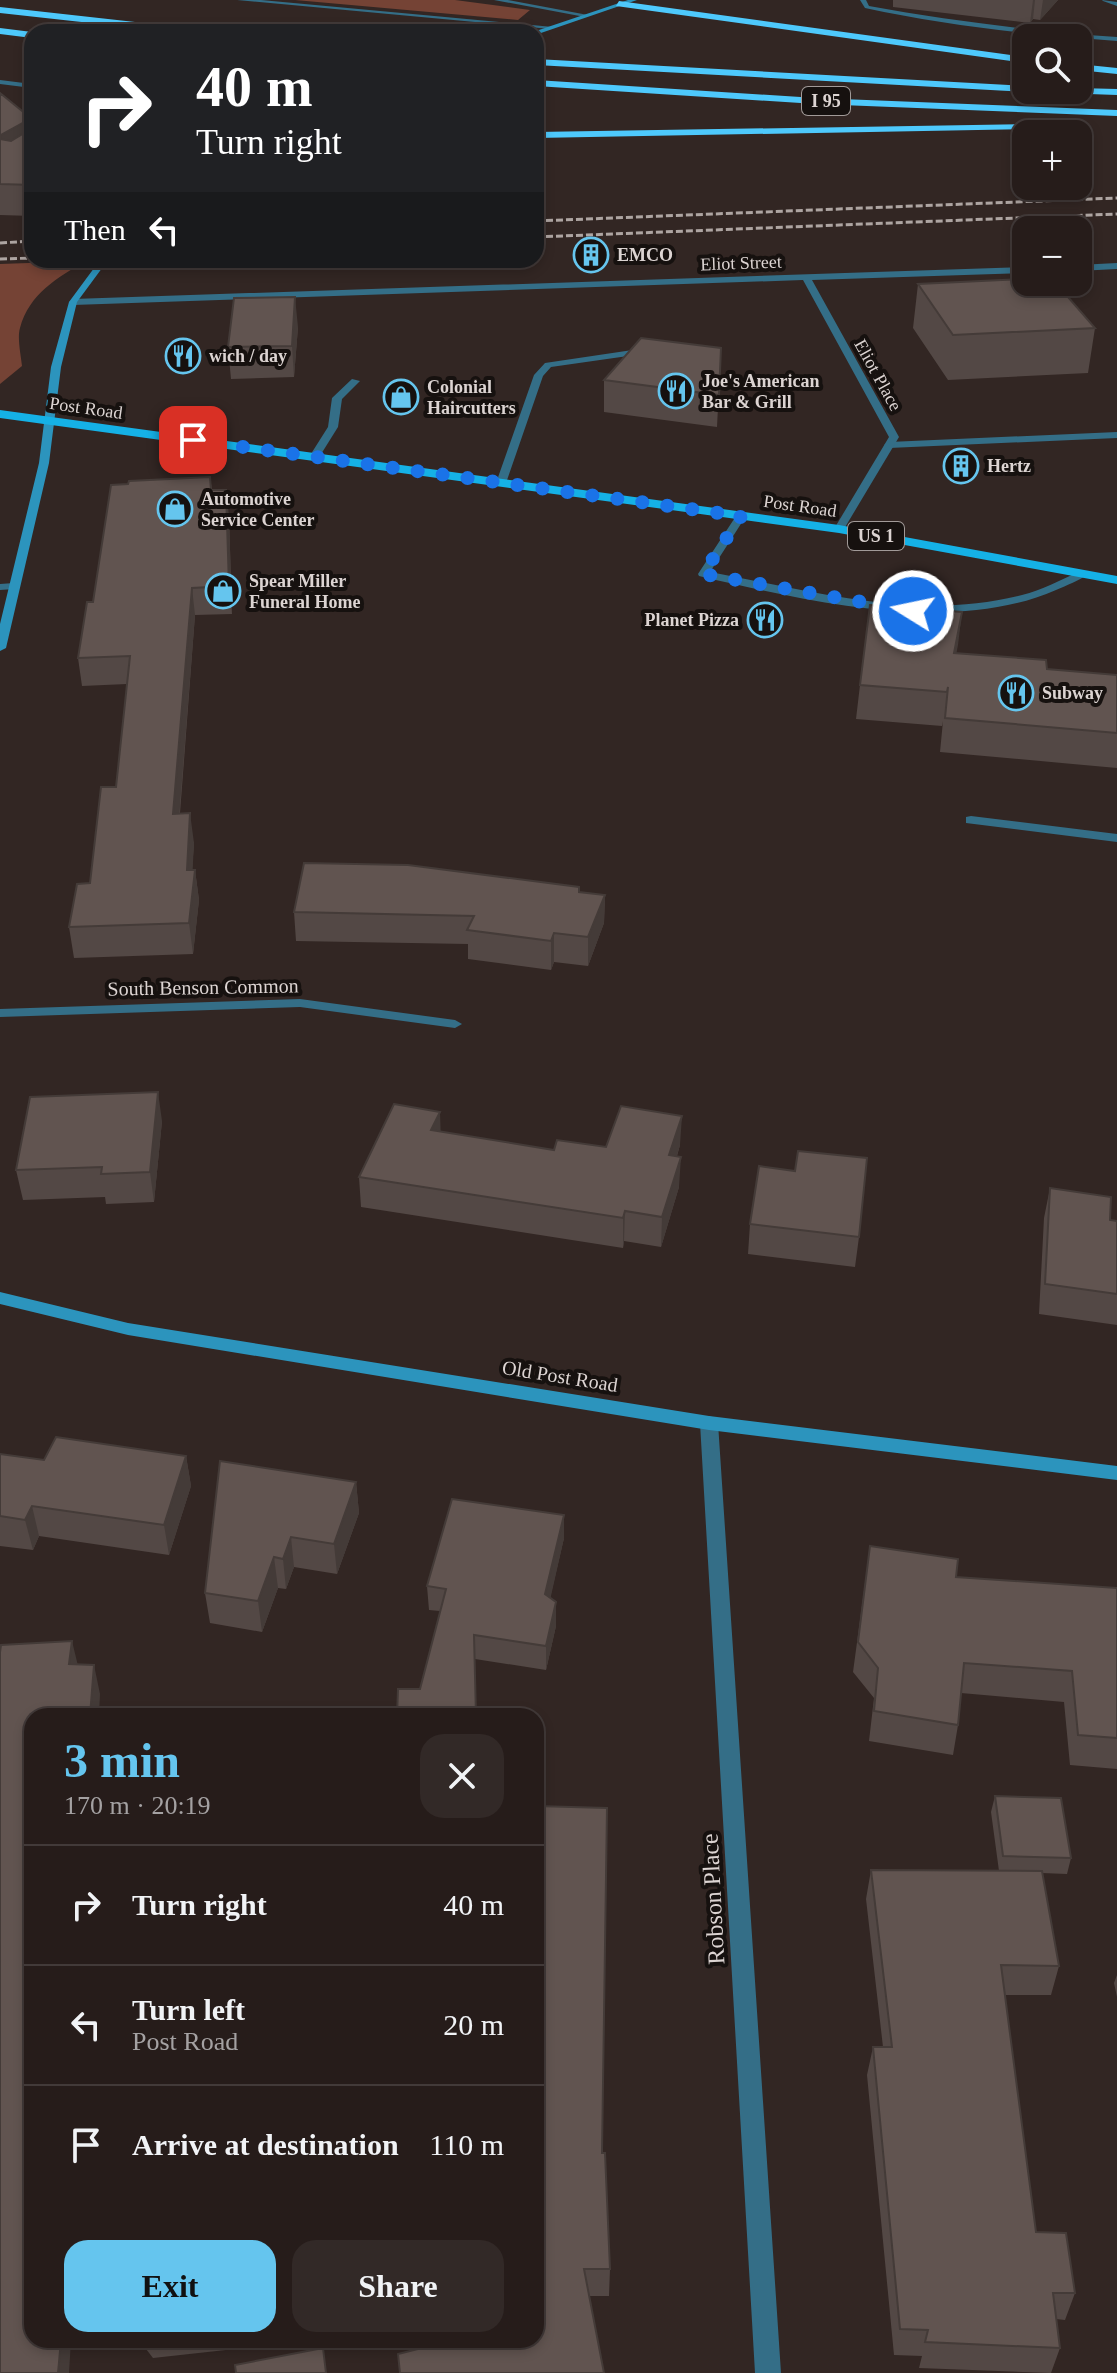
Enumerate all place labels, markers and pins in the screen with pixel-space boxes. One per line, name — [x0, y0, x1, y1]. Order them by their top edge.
building icon: EMCO — [572, 236, 610, 274]
place label: EMCO — [617, 245, 673, 265]
restaurant icon: wich / day — [164, 337, 202, 375]
place label: wich / day — [209, 346, 287, 366]
place label: Joe's American Bar & Grill — [702, 371, 819, 412]
restaurant icon: Joe's American Bar & Grill — [657, 372, 695, 410]
place label: Colonial Haircutters — [427, 377, 516, 418]
shop icon: Colonial Haircutters — [382, 378, 420, 416]
pin — [159, 406, 227, 474]
building icon: Hertz — [942, 447, 980, 485]
place label: Hertz — [987, 456, 1031, 476]
place label: Automotive Service Center — [201, 489, 314, 530]
shop icon: Automotive Service Center — [156, 490, 194, 528]
place label: Spear Miller Funeral Home — [249, 571, 360, 612]
shop icon: Spear Miller Funeral Home — [204, 572, 242, 610]
restaurant icon: Planet Pizza — [746, 601, 784, 639]
place label: Planet Pizza — [645, 610, 739, 630]
restaurant icon: Subway — [997, 674, 1035, 712]
place label: Subway — [1042, 683, 1103, 703]

